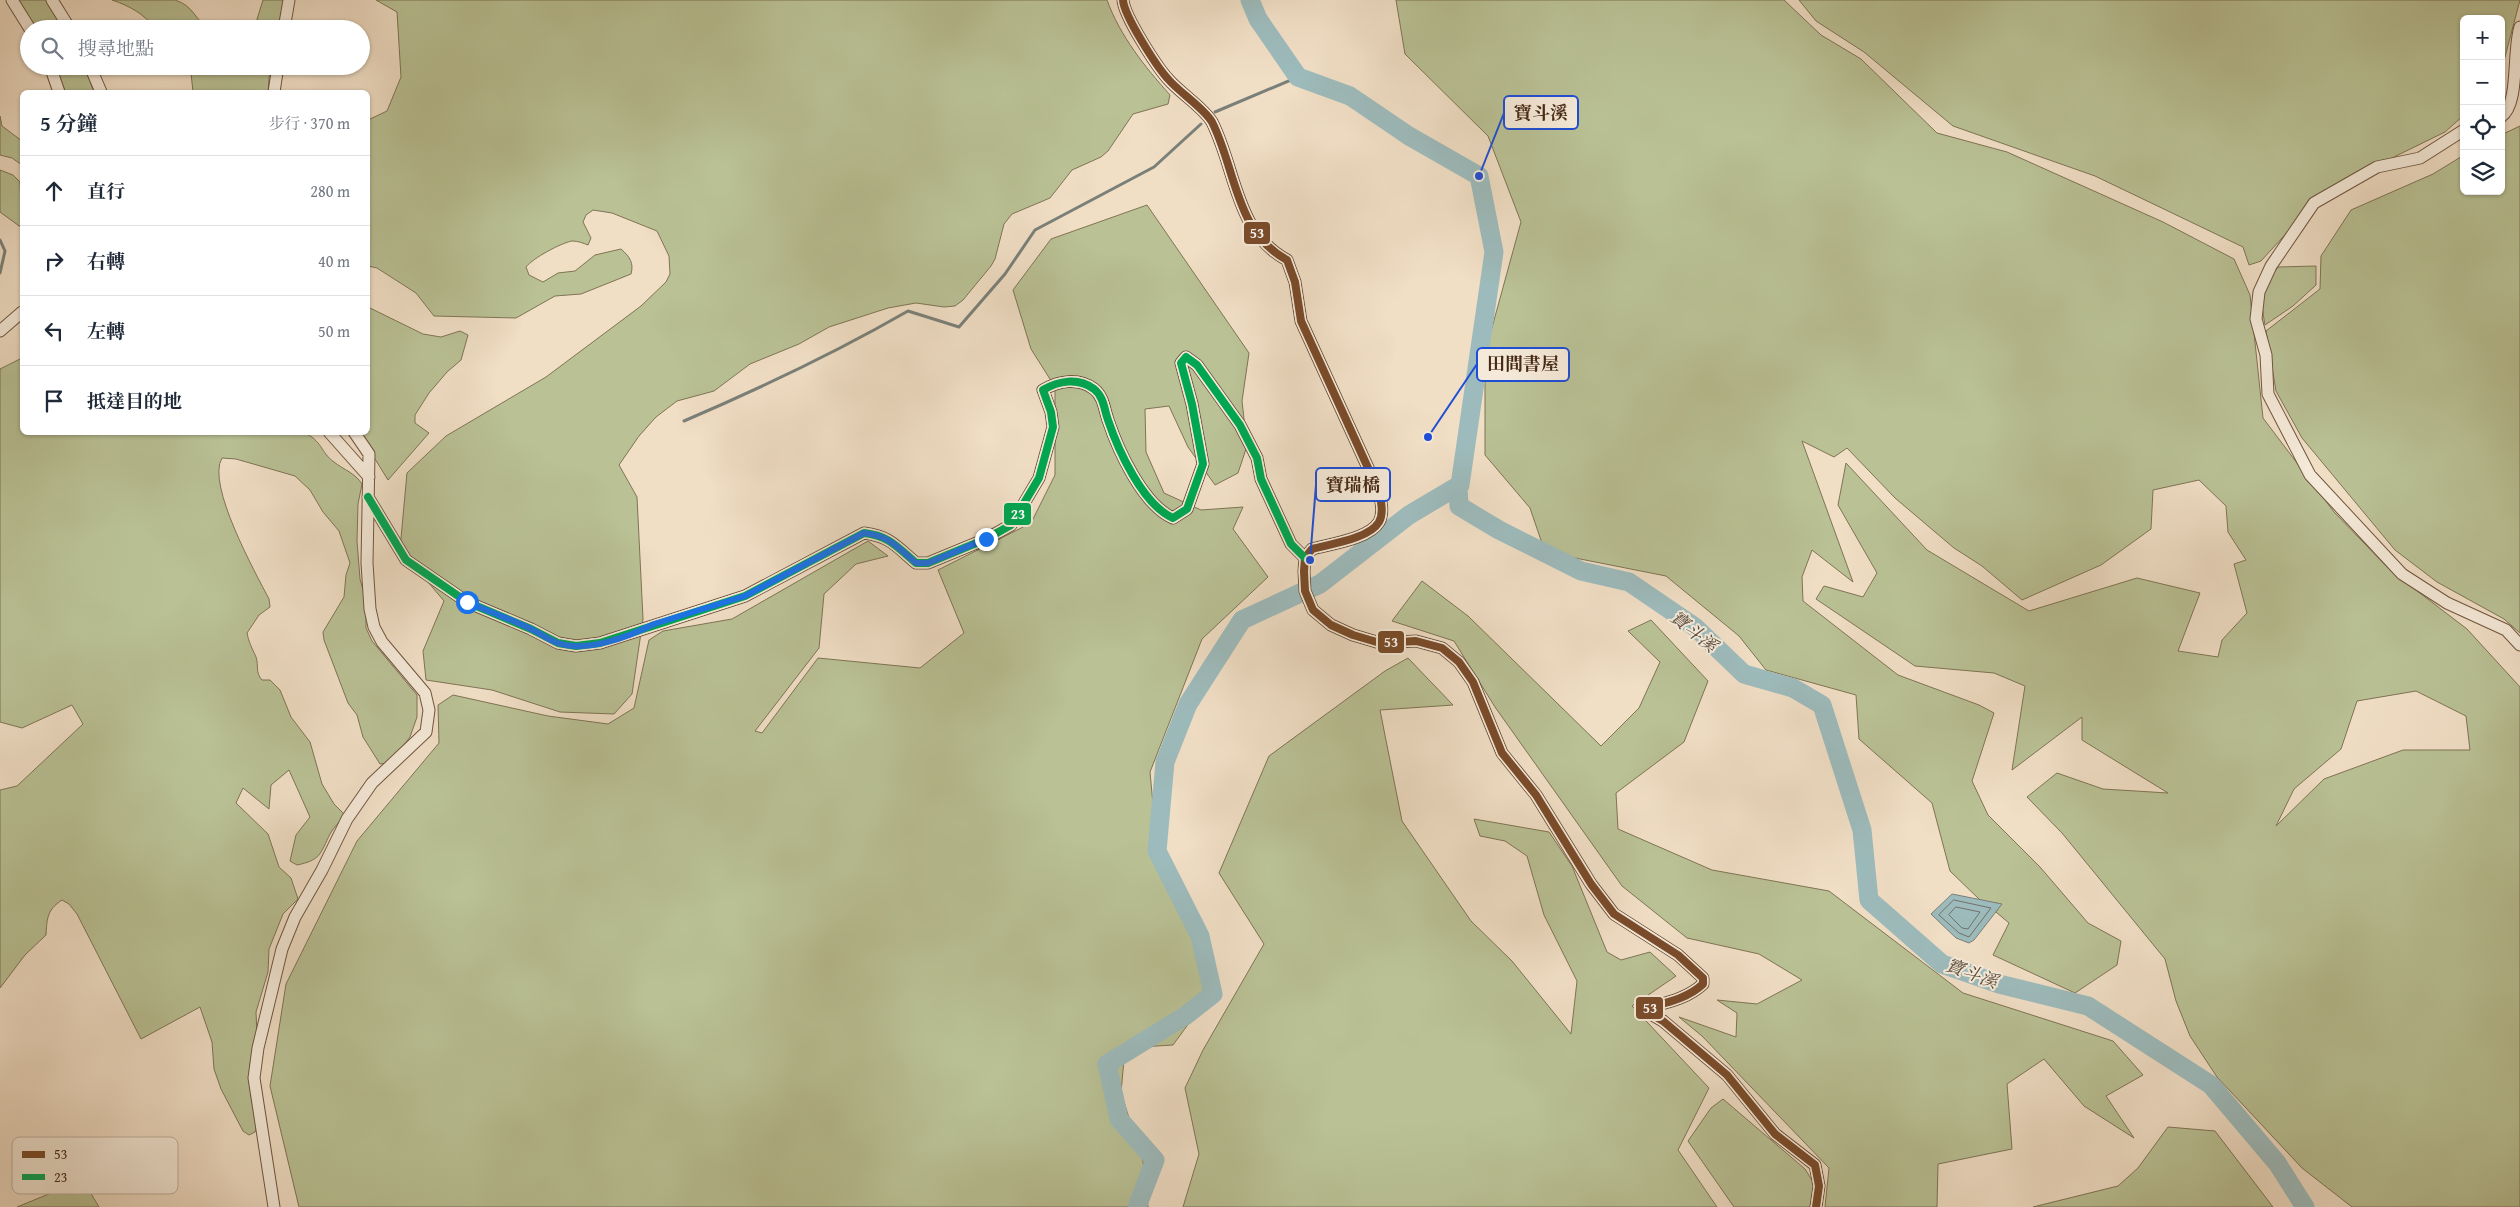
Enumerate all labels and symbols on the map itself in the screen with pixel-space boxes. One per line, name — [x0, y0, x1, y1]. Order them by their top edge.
callout: 寶斗溪 — [1504, 96, 1578, 129]
text: 寶斗溪 — [1514, 99, 1568, 126]
line badge: 53 — [1243, 221, 1271, 245]
text: 53 — [1250, 223, 1264, 243]
callout: 田間書屋 — [1477, 348, 1569, 381]
text: 田間書屋 — [1487, 350, 1559, 377]
callout: 寶瑞橋 — [1316, 468, 1390, 501]
text: 寶瑞橋 — [1326, 471, 1380, 498]
line badge: 23 — [1003, 502, 1032, 526]
text: 23 — [1011, 504, 1025, 524]
route end — [975, 528, 998, 551]
route start — [456, 591, 479, 614]
water label: 寶斗溪 — [1665, 604, 1725, 660]
line badge: 53 — [1377, 630, 1405, 654]
text: 53 — [1384, 632, 1398, 652]
water label: 寶斗溪 — [1942, 951, 2004, 996]
line badge: 53 — [1635, 996, 1664, 1020]
text: 53 — [1643, 998, 1657, 1018]
legend — [12, 1137, 178, 1194]
text: 53 — [54, 1144, 67, 1164]
text: 23 — [54, 1167, 67, 1187]

